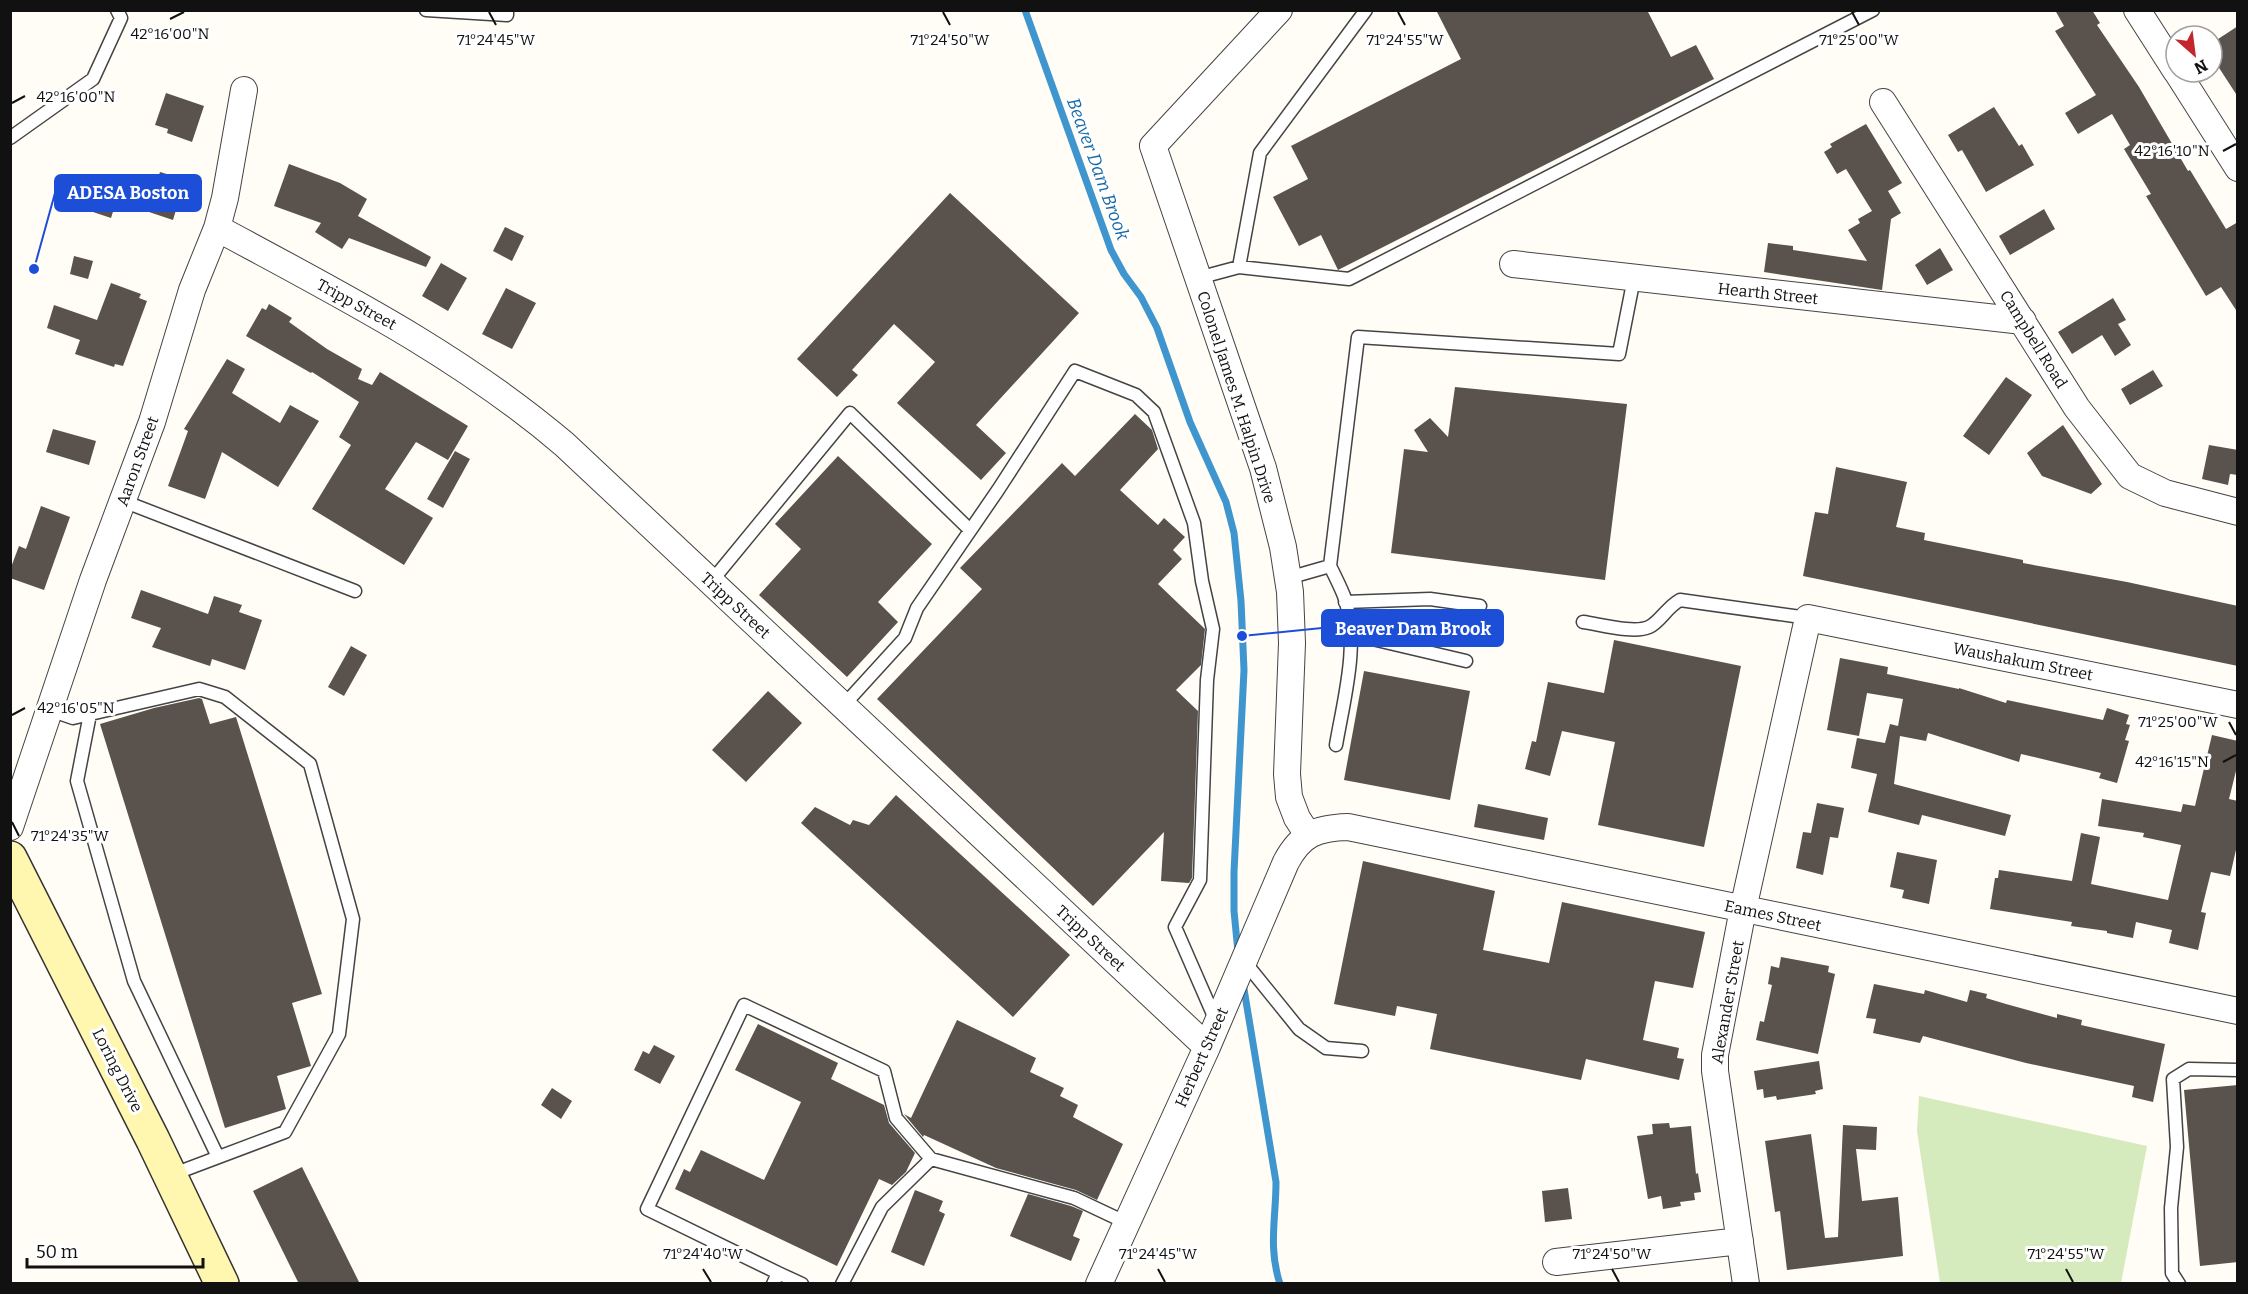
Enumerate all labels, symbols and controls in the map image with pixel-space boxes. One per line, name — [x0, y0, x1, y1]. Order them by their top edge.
north arrow — [2164, 24, 2224, 84]
text: 42°16'00"N — [131, 25, 210, 43]
text: 71°24'45"W — [457, 31, 536, 49]
text: 71°24'50"W — [911, 31, 990, 49]
text: 71°24'55"W — [1366, 31, 1444, 49]
text: 71°25'00"W — [1819, 31, 1899, 49]
text: N — [2191, 56, 2211, 78]
text: 42°16'00"N — [37, 88, 116, 106]
water label: Beaver Dam Brook — [1062, 95, 1134, 243]
text: 42°16'10"N — [2134, 142, 2210, 160]
callout: ADESA Boston — [55, 175, 201, 211]
text: ADESA Boston — [67, 182, 190, 204]
street label: Tripp Street — [314, 275, 400, 334]
street label: Hearth Street — [1717, 279, 1819, 308]
street label: Campbell Road — [1996, 287, 2071, 392]
street label: Colonel James M. Halpin Drive — [1193, 289, 1280, 506]
street label: Aaron Street — [112, 414, 163, 509]
street label: Tripp Street — [697, 568, 774, 642]
callout: Beaver Dam Brook — [1322, 610, 1503, 646]
text: Beaver Dam Brook — [1335, 618, 1491, 640]
street label: Waushakum Street — [1951, 639, 2095, 684]
text: 42°16'05"N — [37, 699, 115, 717]
text: 71°25'00"W — [2138, 713, 2218, 731]
text: 42°16'15"N — [2135, 753, 2209, 771]
text: 71°24'35"W — [31, 827, 110, 845]
street label: Eames Street — [1723, 896, 1823, 935]
street label: Tripp Street — [1052, 901, 1129, 975]
street label: Alexander Street — [1707, 939, 1748, 1065]
street label: Herbert Street — [1171, 1004, 1232, 1110]
street label: Loring Drive — [88, 1025, 147, 1115]
scale bar — [27, 1231, 202, 1269]
text: 50 m — [36, 1241, 78, 1263]
text: 71°24'40"W — [663, 1245, 743, 1263]
text: 71°24'45"W — [1119, 1245, 1198, 1263]
text: 71°24'50"W — [1573, 1245, 1652, 1263]
text: 71°24'55"W — [2027, 1245, 2105, 1263]

